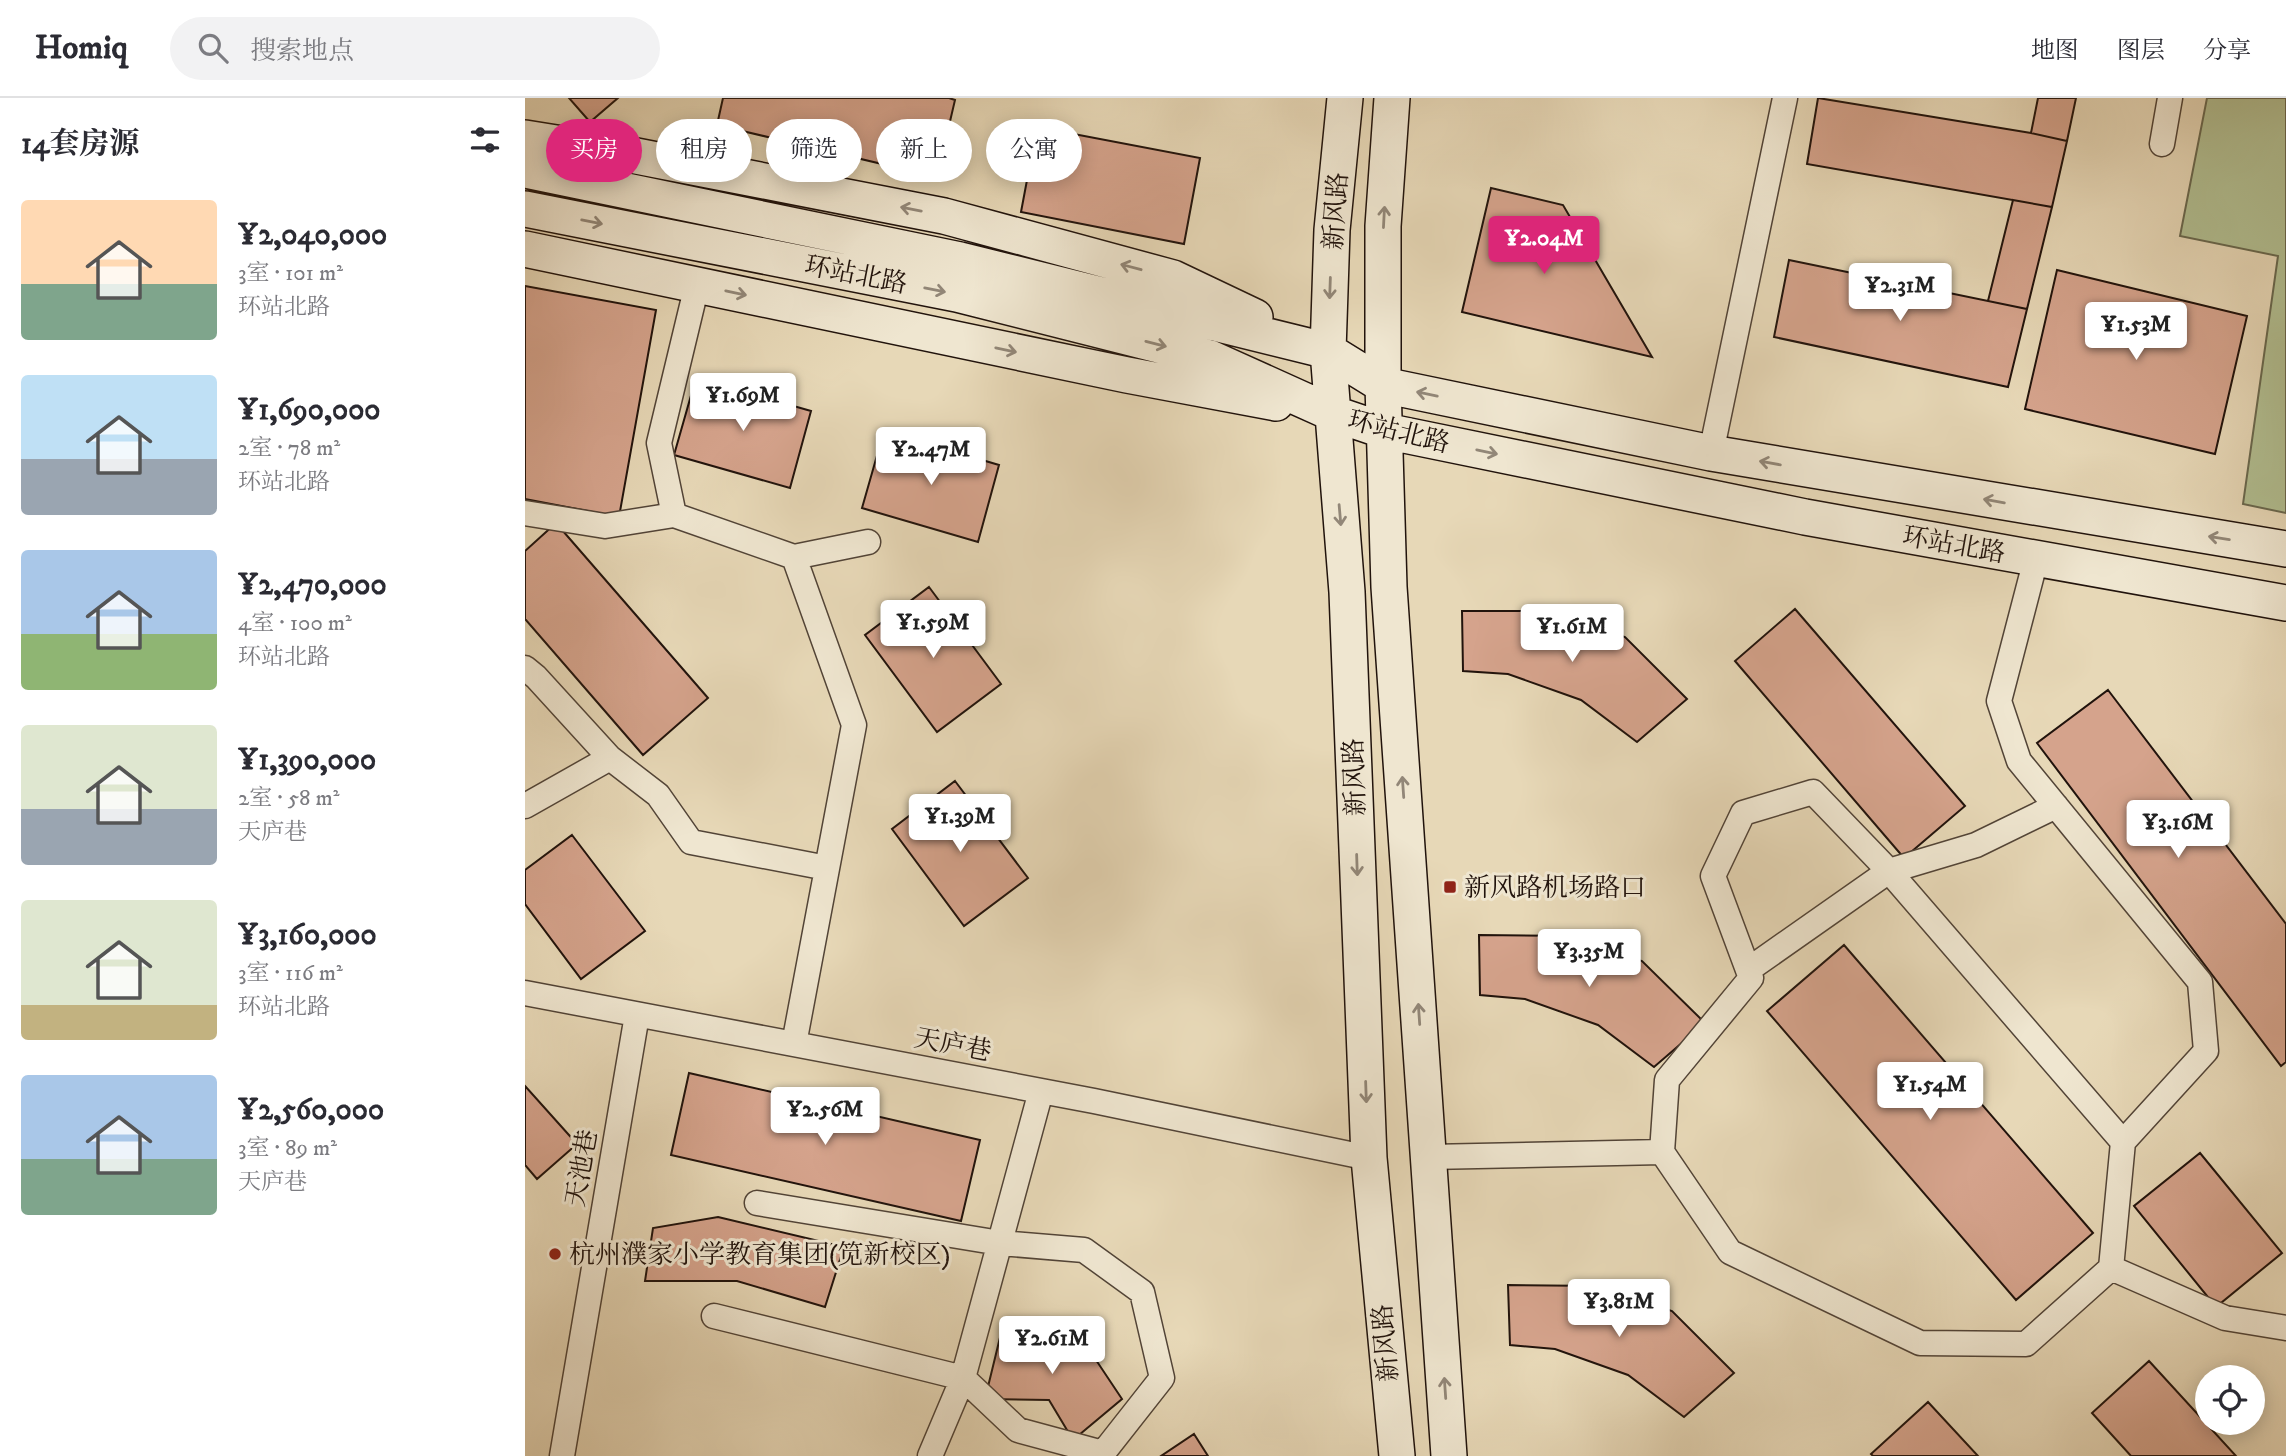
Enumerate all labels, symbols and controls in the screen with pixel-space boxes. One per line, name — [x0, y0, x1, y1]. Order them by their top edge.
search box — [170, 17, 660, 80]
text: Homiq — [35, 28, 128, 69]
icon: search — [194, 29, 232, 67]
text: 搜索地点 — [250, 35, 354, 68]
text: 地图 — [2031, 36, 2079, 66]
text: 图层 — [2117, 36, 2165, 66]
text: 分享 — [2203, 36, 2251, 66]
chip: 买房 — [546, 119, 642, 182]
chip: 租房 — [656, 119, 752, 182]
chip: 筛选 — [766, 119, 862, 182]
chip: 新上 — [876, 119, 972, 182]
chip: 公寓 — [986, 119, 1082, 182]
icon: filters — [466, 121, 504, 159]
text: 14套房源 — [21, 126, 139, 163]
street label: 新风路 — [1317, 171, 1356, 251]
one-way arrow — [900, 202, 923, 215]
one-way arrow — [1377, 206, 1390, 229]
one-way arrow — [580, 215, 603, 229]
pin: ¥2.04M — [1487, 216, 1601, 276]
text: ¥2,040,000 — [238, 217, 387, 254]
text: ¥2.04M — [1504, 224, 1584, 253]
icon: home — [77, 228, 161, 312]
street label: 环站北路 — [802, 249, 910, 302]
text: 3室 · 101 m² — [238, 259, 343, 288]
one-way arrow — [1120, 259, 1142, 272]
pin: ¥2.31M — [1843, 264, 1957, 323]
text: ¥2.31M — [1865, 271, 1935, 300]
one-way arrow — [1324, 276, 1337, 299]
one-way arrow — [923, 283, 946, 297]
one-way arrow — [724, 287, 747, 301]
text: 环站北路 — [238, 293, 330, 322]
pin: ¥1.53M — [2079, 302, 2193, 362]
text: ¥1.53M — [2101, 310, 2171, 339]
one-way arrow — [1144, 338, 1167, 351]
one-way arrow — [994, 343, 1017, 357]
pin: ¥1.69M — [686, 374, 800, 433]
text: ¥1.69M — [706, 381, 780, 410]
one-way arrow — [1416, 386, 1439, 400]
text: ¥1,690,000 — [238, 392, 380, 429]
icon: home — [77, 403, 161, 487]
street label: 环站北路 — [1344, 404, 1453, 461]
pin: ¥2.47M — [874, 428, 988, 487]
text: 2室 · 78 m² — [238, 434, 340, 463]
text: ¥2.47M — [892, 435, 970, 464]
one-way arrow — [1475, 446, 1498, 460]
one-way arrow — [1759, 456, 1782, 469]
text: 环站北路 — [238, 468, 330, 497]
one-way arrow — [1983, 494, 2006, 507]
one-way arrow — [1334, 503, 1347, 526]
street label: 环站北路 — [1900, 520, 2008, 571]
one-way arrow — [2208, 532, 2231, 545]
text: ¥2,470,000 — [238, 567, 387, 604]
icon: home — [77, 578, 161, 662]
pin: ¥1.59M — [876, 601, 990, 660]
pin: ¥1.61M — [1515, 604, 1629, 664]
text: ¥1.59M — [897, 608, 970, 637]
text: 4室 · 100 m² — [238, 609, 352, 638]
text: ¥1.61M — [1537, 612, 1607, 641]
text: 环站北路 — [238, 643, 330, 672]
street label: 新风路 — [1338, 737, 1373, 817]
text: ¥1,390,000 — [238, 742, 376, 779]
icon: home — [77, 753, 161, 837]
one-way arrow — [1396, 777, 1409, 799]
text: 2室 · 58 m² — [238, 784, 340, 813]
pin: ¥1.39M — [903, 794, 1017, 854]
pin: ¥3.16M — [2121, 800, 2235, 860]
text: ¥1.39M — [925, 802, 995, 831]
text: ¥3.16M — [2143, 808, 2213, 837]
text: 天庐巷 — [238, 818, 307, 847]
one-way arrow — [1351, 853, 1364, 876]
place label: 新风路机场路口 — [1464, 872, 1646, 905]
marker: 新风路机场路口 — [1442, 879, 1458, 895]
text: ¥3,160,000 — [238, 917, 377, 954]
icon: home — [77, 928, 161, 1012]
pin: ¥3.35M — [1532, 930, 1646, 989]
text: ¥3.35M — [1554, 937, 1624, 966]
text: 3室 · 116 m² — [238, 959, 343, 988]
text: 环站北路 — [238, 993, 330, 1022]
one-way arrow — [1412, 1004, 1425, 1026]
street label: 天庐巷 — [911, 1022, 994, 1069]
pin: ¥1.54M — [1873, 1062, 1987, 1122]
text: ¥1.54M — [1893, 1070, 1967, 1099]
one-way arrow — [1360, 1080, 1373, 1103]
pin: ¥2.56M — [768, 1088, 882, 1147]
text: ¥2,560,000 — [238, 1092, 384, 1129]
text: ¥2.56M — [787, 1095, 863, 1124]
icon: home — [77, 1103, 161, 1187]
street label: 天池巷 — [559, 1127, 606, 1210]
text: 3室 · 89 m² — [238, 1134, 337, 1163]
text: 天庐巷 — [238, 1168, 307, 1197]
place label: 杭州濮家小学教育集团(笕新校区) — [569, 1239, 950, 1272]
marker: 杭州濮家小学教育集团(笕新校区) — [547, 1246, 563, 1262]
pin: ¥3.81M — [1562, 1280, 1676, 1339]
text: ¥3.81M — [1584, 1287, 1654, 1316]
street label: 新风路 — [1367, 1303, 1406, 1383]
pin: ¥2.61M — [995, 1316, 1109, 1376]
text: ¥2.61M — [1015, 1324, 1089, 1353]
map controls — [2195, 1365, 2265, 1435]
button: locate — [2195, 1365, 2265, 1435]
one-way arrow — [1438, 1377, 1451, 1400]

